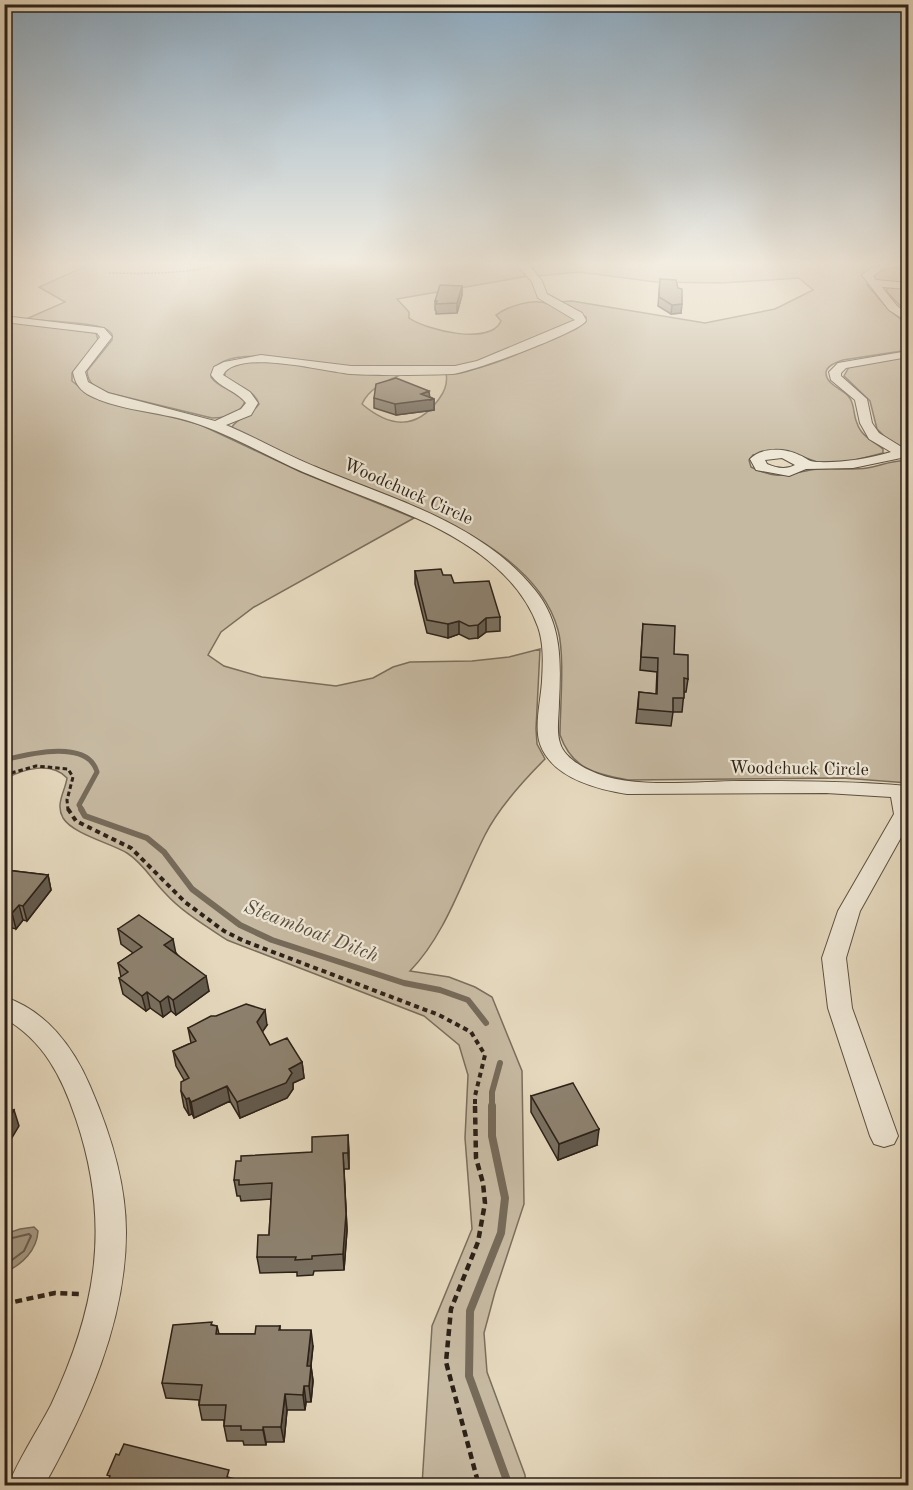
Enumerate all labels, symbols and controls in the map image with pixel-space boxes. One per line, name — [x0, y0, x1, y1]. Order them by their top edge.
street label: Woodchuck Circle — [341, 455, 475, 529]
street label: Woodchuck Circle — [729, 759, 869, 779]
water label: Steamboat Ditch — [241, 897, 381, 967]

